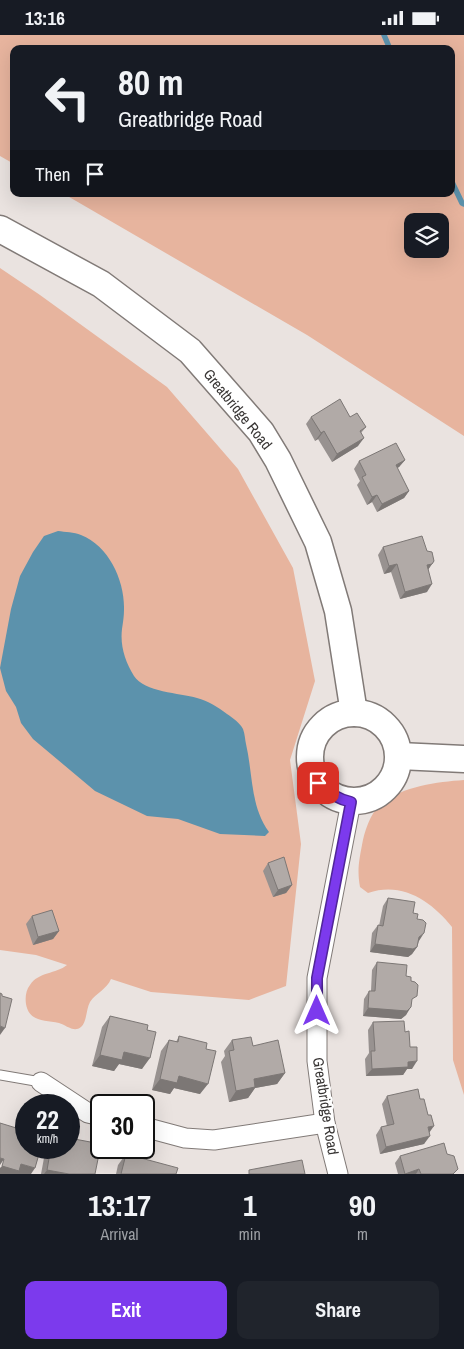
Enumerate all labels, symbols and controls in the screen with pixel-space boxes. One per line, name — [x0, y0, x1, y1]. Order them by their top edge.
text: 13:16 — [25, 5, 65, 31]
text: 80 m — [118, 59, 183, 106]
icon: left — [35, 65, 100, 130]
text: Greatbridge Road — [118, 104, 262, 134]
icon: arrive — [81, 160, 109, 188]
text: Then — [35, 161, 71, 187]
map controls — [404, 213, 449, 258]
button: layers — [404, 213, 449, 258]
street label: Greatbridge Road — [199, 364, 277, 454]
pin — [297, 762, 339, 804]
icon: arrive — [304, 769, 332, 797]
position arrow — [290, 984, 342, 1036]
street label: Greatbridge Road — [308, 1056, 344, 1156]
speed limit sign: 30 — [90, 1094, 155, 1159]
text: 22 — [36, 1103, 59, 1137]
text: km/h — [37, 1131, 58, 1147]
text: 13:17 — [88, 1185, 151, 1225]
text: 1 — [243, 1185, 257, 1225]
text: 90 — [349, 1185, 376, 1225]
text: Arrival — [100, 1223, 138, 1245]
text: min — [239, 1223, 261, 1245]
text: m — [357, 1223, 368, 1245]
button: Exit — [25, 1281, 227, 1339]
button: Share — [237, 1281, 439, 1339]

